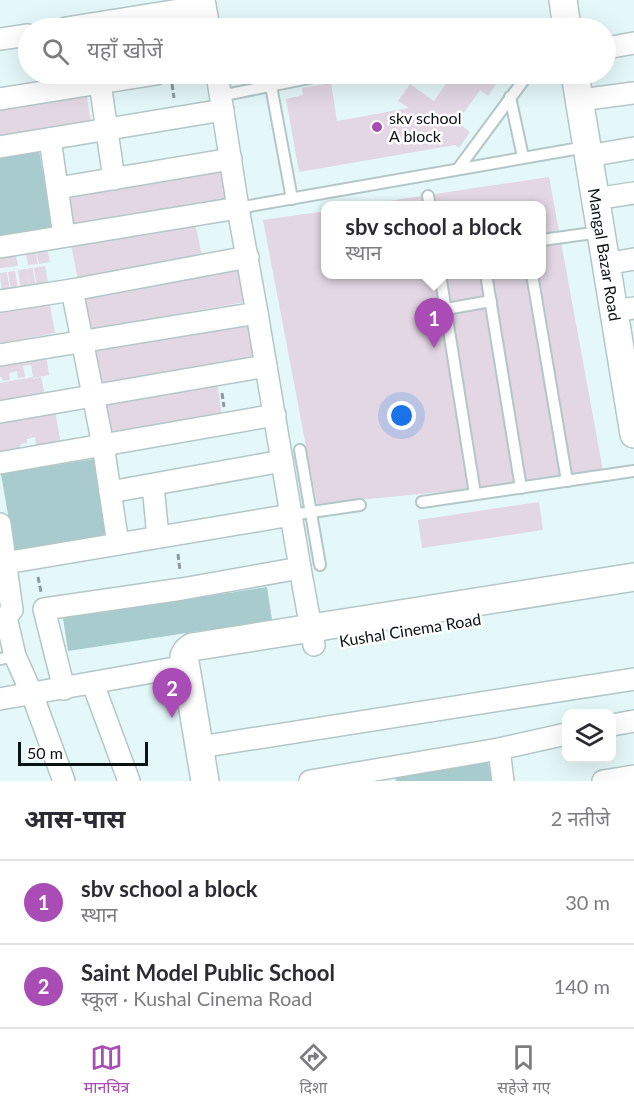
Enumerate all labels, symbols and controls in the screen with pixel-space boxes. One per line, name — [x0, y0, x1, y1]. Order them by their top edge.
search box — [18, 18, 616, 84]
icon: search — [39, 35, 72, 68]
text: यहाँ खोजें — [87, 36, 163, 63]
place label: skv school A block — [389, 108, 461, 145]
marker: skv school A block — [370, 120, 384, 134]
street label: Mangal Bazar Road — [585, 187, 625, 322]
popup — [321, 201, 546, 279]
text: sbv school a block — [345, 213, 522, 240]
text: स्थान — [345, 240, 382, 264]
pin: 1 — [414, 298, 454, 348]
your location — [387, 401, 416, 430]
street label: Kushal Cinema Road — [338, 609, 482, 650]
pin: 2 — [152, 668, 192, 718]
map controls — [562, 709, 616, 763]
button: layers — [562, 709, 616, 763]
scale bar — [18, 739, 148, 766]
text: 50 m — [27, 743, 63, 762]
text: आस-पास — [24, 802, 126, 834]
text: 2 नतीजे — [551, 806, 610, 830]
text: sbv school a block — [81, 875, 258, 902]
text: 1 — [38, 890, 49, 914]
text: 30 m — [565, 890, 610, 914]
text: स्थान — [81, 902, 117, 926]
text: Saint Model Public School — [81, 959, 335, 986]
text: 2 — [38, 974, 49, 998]
text: 140 m — [554, 974, 610, 998]
text: स्कूल · Kushal Cinema Road — [81, 986, 312, 1010]
tab: मानचित्र — [84, 1041, 129, 1100]
tab: दिशा — [297, 1041, 330, 1100]
tab: सहेजे गए — [497, 1041, 550, 1100]

